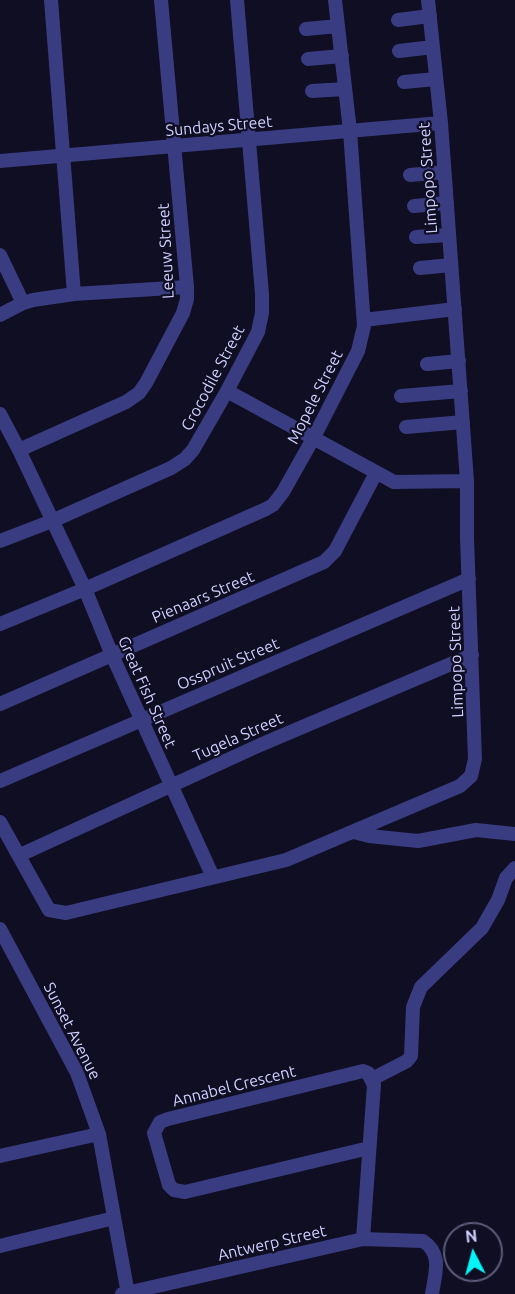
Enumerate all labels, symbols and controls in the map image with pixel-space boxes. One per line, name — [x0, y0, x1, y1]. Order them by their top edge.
street label: Sundays Street — [165, 112, 273, 140]
street label: Limpopo Street — [415, 122, 441, 234]
street label: Leeuw Street — [154, 203, 178, 299]
street label: Crocodile Street — [177, 322, 249, 434]
street label: Mopele Street — [283, 347, 347, 447]
street label: Pienaars Street — [149, 567, 257, 627]
street label: Limpopo Street — [444, 606, 468, 718]
street label: Great Fish Street — [114, 633, 180, 751]
street label: Osspruit Street — [174, 634, 282, 694]
street label: Tugela Street — [190, 709, 286, 765]
street label: Sunset Avenue — [39, 979, 105, 1083]
street label: Annabel Crescent — [170, 1061, 298, 1111]
street label: Antwerp Street — [216, 1221, 328, 1265]
north arrow — [443, 1222, 503, 1282]
text: N — [464, 1227, 478, 1246]

